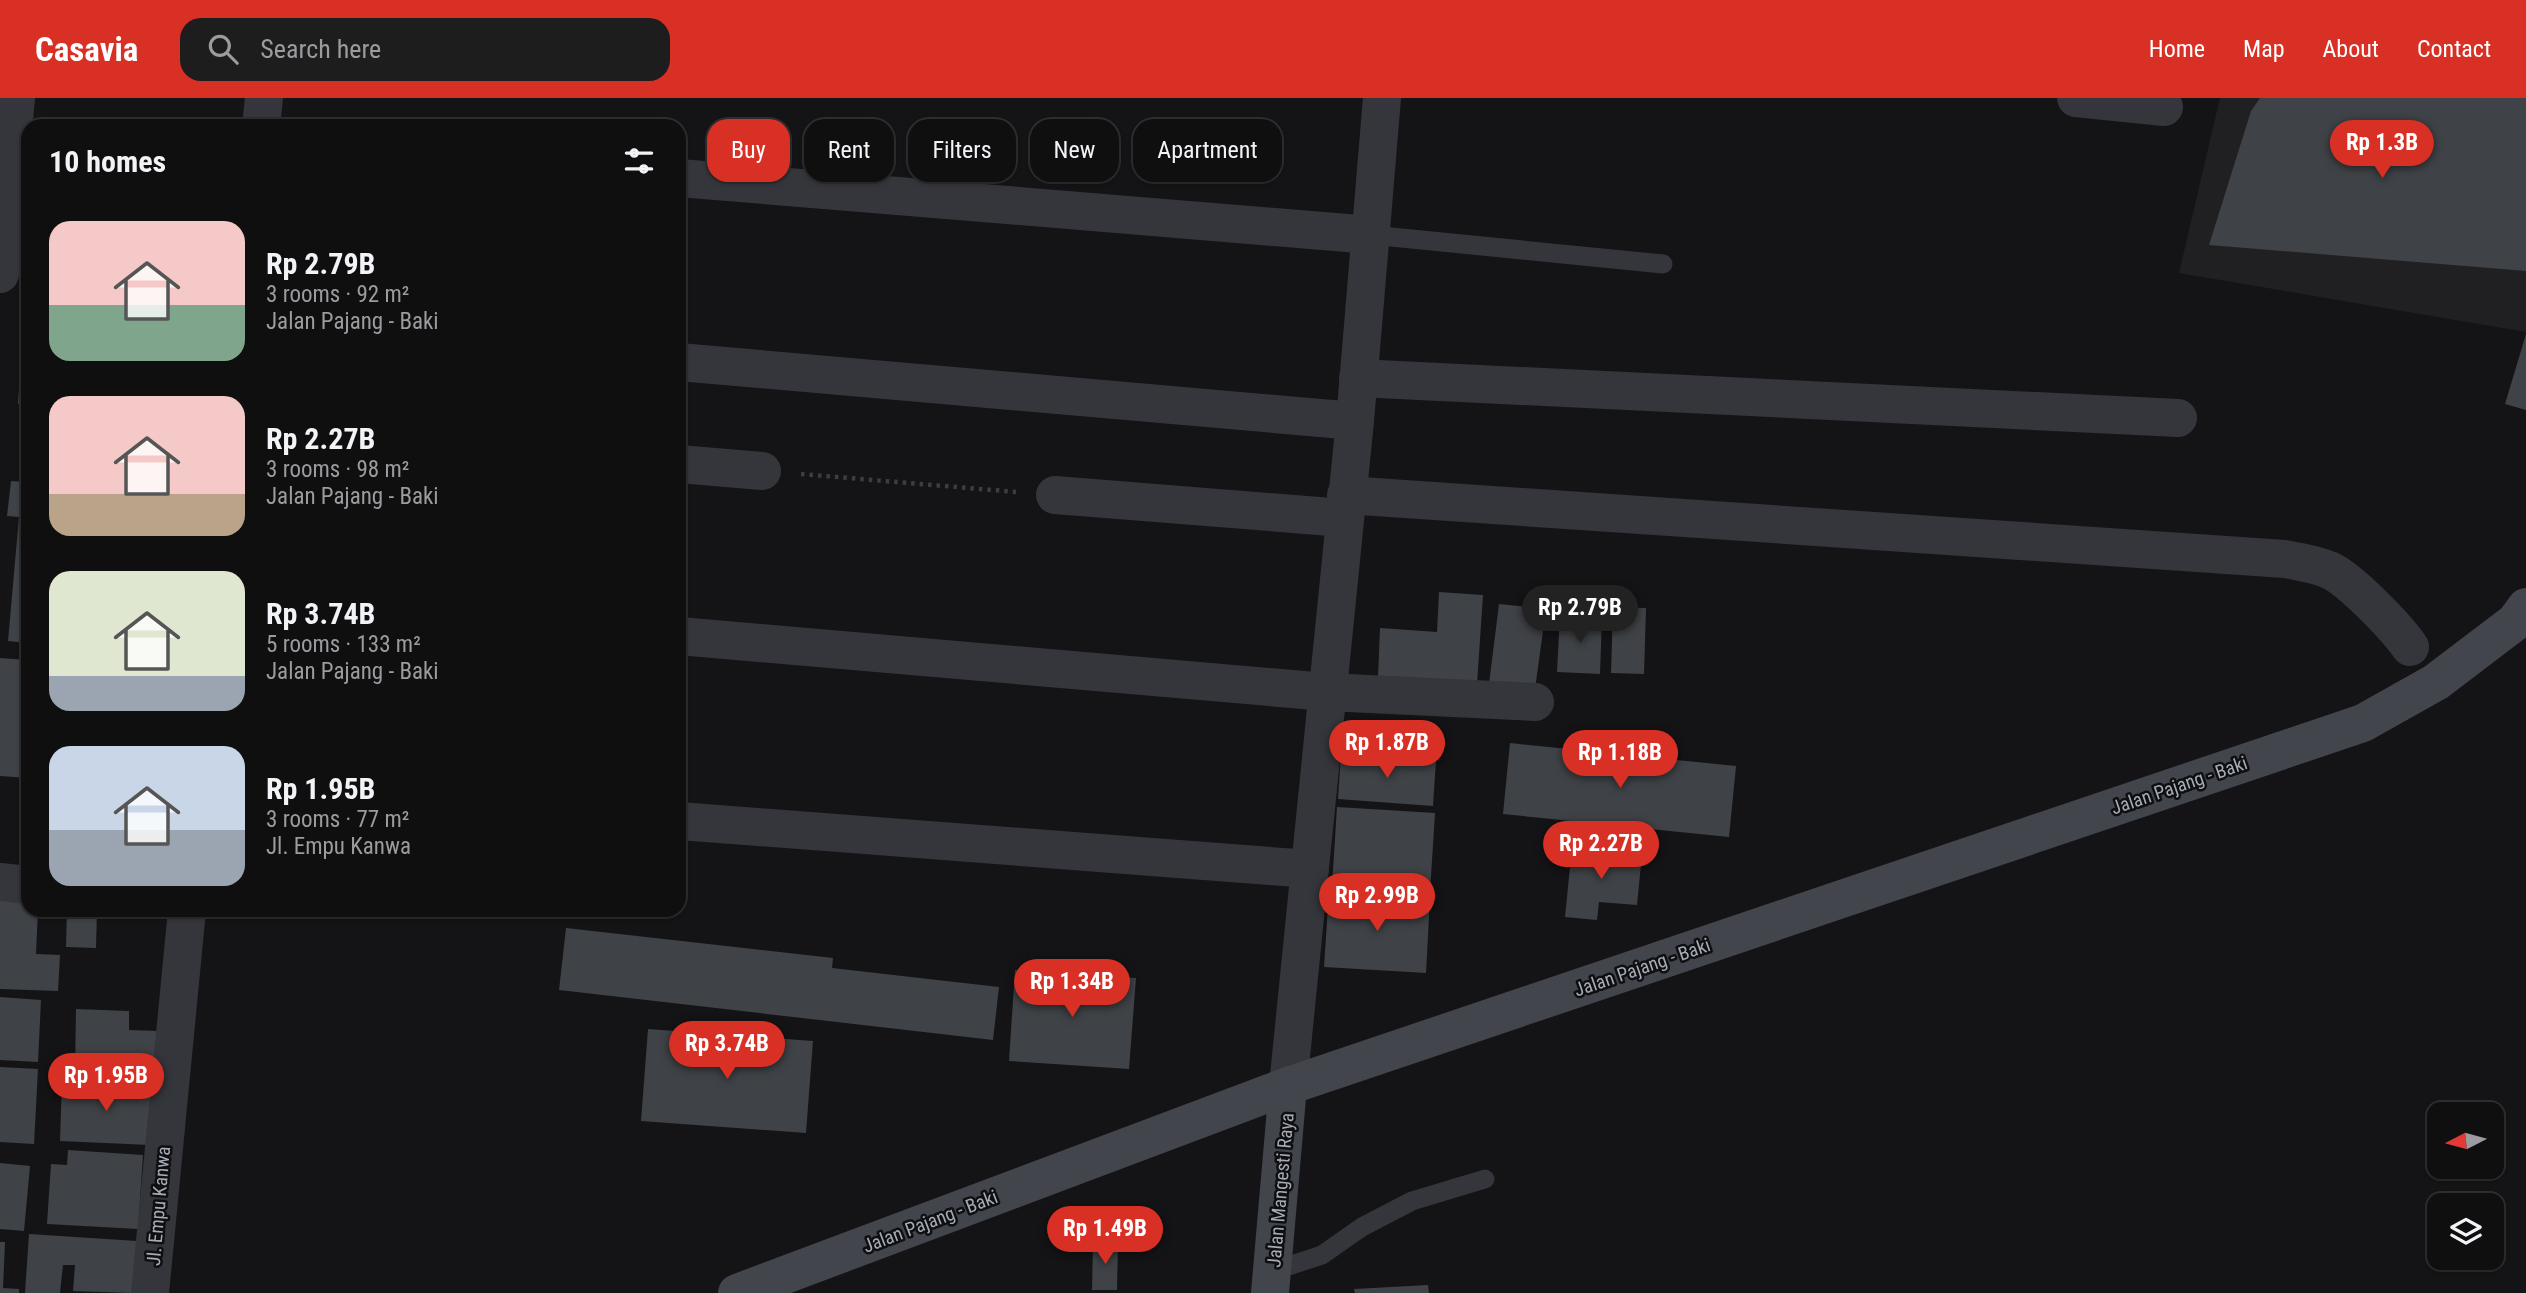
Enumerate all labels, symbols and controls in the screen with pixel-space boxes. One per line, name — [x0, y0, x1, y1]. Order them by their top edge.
search box — [180, 18, 670, 81]
text: Casavia — [35, 30, 138, 69]
icon: search — [204, 30, 242, 68]
text: Search here — [260, 34, 381, 64]
text: Home — [2149, 35, 2205, 63]
text: Map — [2243, 35, 2285, 63]
text: About — [2323, 35, 2379, 63]
text: Contact — [2417, 35, 2491, 63]
chip: Buy — [707, 119, 790, 182]
chip: Rent — [804, 119, 894, 182]
chip: Filters — [908, 119, 1016, 182]
chip: New — [1030, 119, 1119, 182]
chip: Apartment — [1133, 119, 1282, 182]
pin: Rp 1.3B — [2317, 120, 2447, 180]
text: Rp 1.3B — [2346, 129, 2418, 156]
icon: filters — [620, 142, 658, 180]
text: 10 homes — [49, 144, 166, 179]
text: Rp 2.79B — [266, 246, 375, 281]
icon: home — [105, 249, 189, 333]
text: 3 rooms · 92 m² — [266, 281, 409, 308]
text: Jalan Pajang - Baki — [266, 308, 439, 335]
text: Rp 2.27B — [266, 421, 375, 456]
icon: home — [105, 424, 189, 508]
text: 3 rooms · 98 m² — [266, 456, 409, 483]
text: Jalan Pajang - Baki — [266, 483, 439, 510]
pin: Rp 2.79B — [1508, 586, 1652, 645]
text: Rp 2.79B — [1538, 594, 1622, 621]
text: Rp 3.74B — [266, 596, 375, 631]
icon: home — [105, 599, 189, 683]
text: 5 rooms · 133 m² — [266, 631, 421, 658]
text: Jalan Pajang - Baki — [266, 658, 439, 685]
pin: Rp 1.87B — [1315, 720, 1459, 780]
text: Rp 1.87B — [1345, 729, 1429, 756]
pin: Rp 1.18B — [1548, 730, 1692, 790]
text: Rp 1.18B — [1578, 739, 1662, 766]
street label: Jalan Pajang - Baki — [2108, 751, 2250, 820]
text: Rp 1.95B — [266, 771, 375, 806]
icon: home — [105, 774, 189, 858]
text: 3 rooms · 77 m² — [266, 806, 409, 833]
pin: Rp 2.27B — [1529, 822, 1673, 881]
text: Rp 2.27B — [1559, 830, 1643, 857]
text: Jl. Empu Kanwa — [266, 833, 411, 860]
pin: Rp 2.99B — [1305, 874, 1449, 933]
text: Rp 2.99B — [1335, 882, 1419, 909]
street label: Jalan Pajang - Baki — [1571, 933, 1713, 1002]
pin: Rp 1.34B — [1000, 960, 1144, 1019]
text: Rp 1.34B — [1030, 968, 1114, 995]
pin: Rp 3.74B — [655, 1021, 799, 1081]
text: Rp 3.74B — [685, 1030, 769, 1057]
pin: Rp 1.95B — [34, 1054, 178, 1113]
text: Rp 1.95B — [64, 1062, 148, 1089]
north arrow — [2427, 1102, 2504, 1180]
map controls — [2427, 1102, 2504, 1270]
street label: Jalan Mangesti Raya — [1262, 1112, 1299, 1268]
street label: Jl. Empu Kanwa — [142, 1145, 175, 1267]
street label: Jalan Pajang - Baki — [859, 1185, 1001, 1258]
button: layers — [2427, 1193, 2504, 1270]
pin: Rp 1.49B — [1033, 1206, 1177, 1266]
text: Rp 1.49B — [1063, 1215, 1147, 1242]

